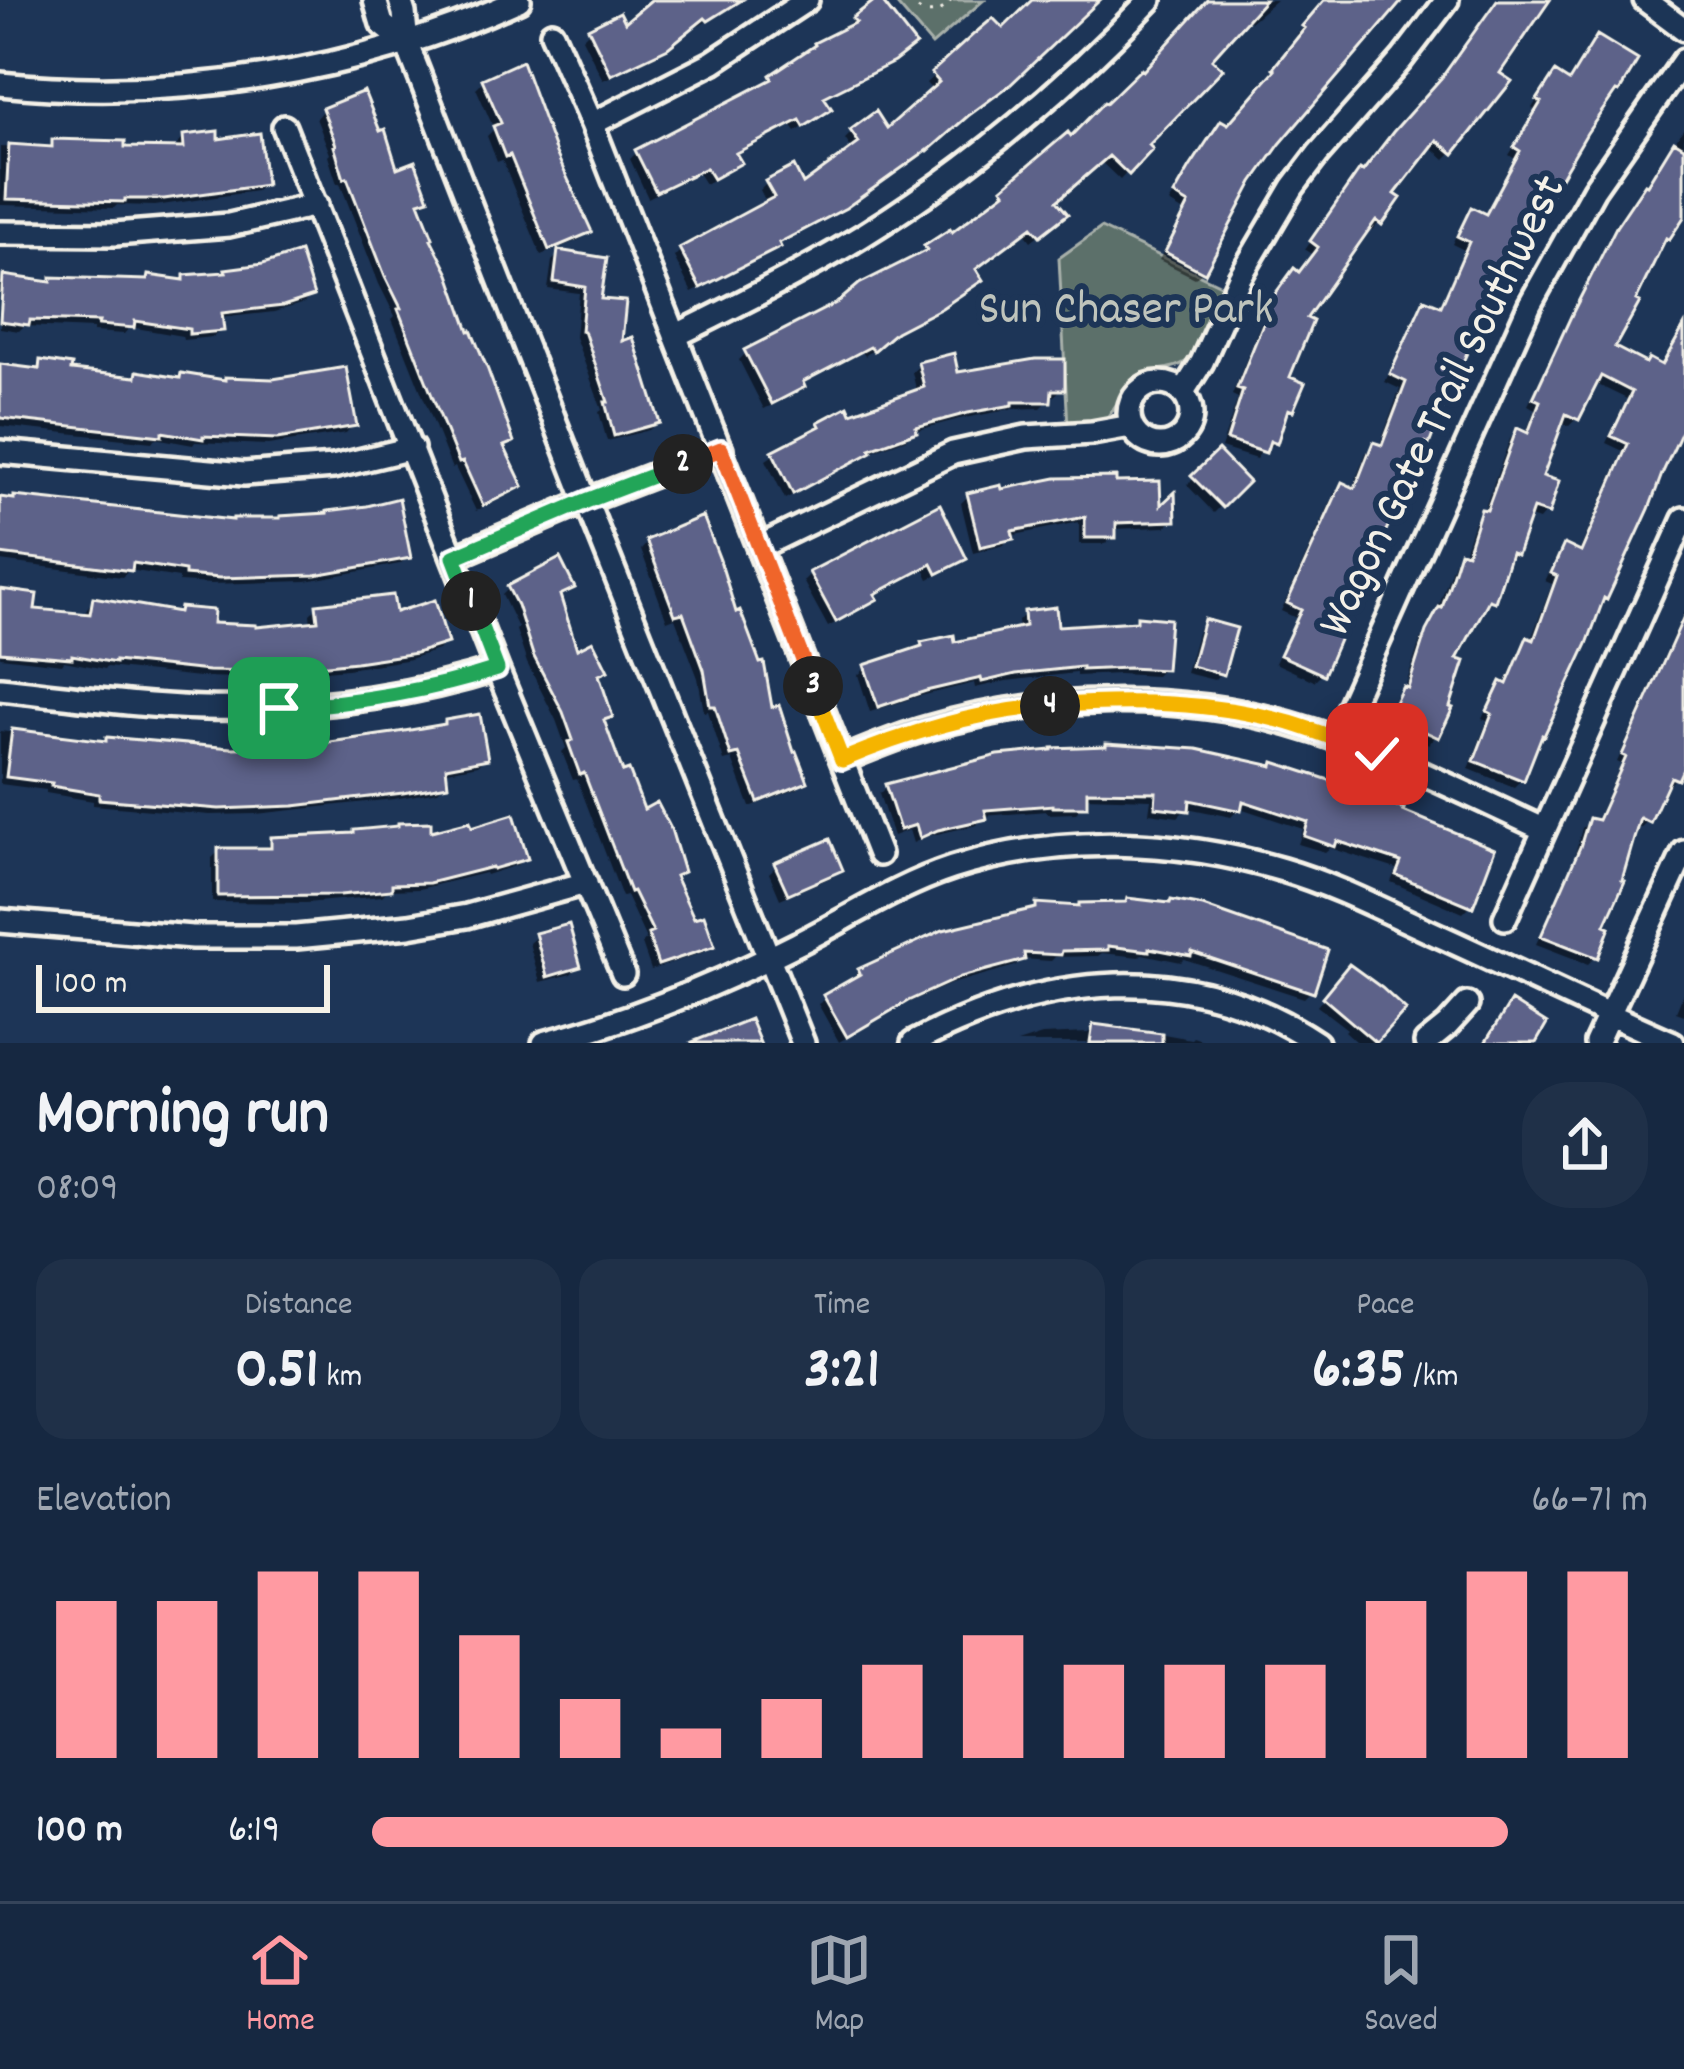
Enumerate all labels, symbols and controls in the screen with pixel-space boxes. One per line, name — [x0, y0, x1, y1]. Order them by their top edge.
street label: Wagon Gate Trail Southwest — [1303, 165, 1587, 649]
park label: Sun Chaser Park — [978, 278, 1274, 347]
pin: 2 — [653, 434, 713, 494]
text: 2 — [676, 440, 690, 487]
pin: 1 — [441, 571, 501, 631]
text: 1 — [467, 577, 475, 624]
pin: 3 — [783, 656, 843, 716]
pin — [228, 657, 330, 759]
text: 3 — [806, 662, 820, 709]
icon: arrive — [246, 675, 312, 741]
pin: 4 — [1020, 676, 1080, 736]
text: 4 — [1043, 682, 1057, 729]
pin — [1326, 703, 1428, 805]
icon: check — [1344, 721, 1410, 787]
scale bar — [36, 959, 330, 1012]
text: 100 m — [54, 962, 127, 1009]
text: Morning run — [36, 1071, 329, 1165]
button: share — [1522, 1082, 1648, 1208]
text: 08:09 — [36, 1163, 119, 1218]
text: Distance — [245, 1283, 352, 1330]
text: Time — [814, 1283, 870, 1330]
text: Pace — [1356, 1283, 1414, 1330]
text: 0.51 — [235, 1330, 319, 1416]
text: 3:21 — [804, 1330, 880, 1416]
text: 6:35 — [1312, 1330, 1406, 1416]
text: km — [319, 1355, 362, 1402]
text: /km — [1406, 1355, 1459, 1402]
text: Elevation — [36, 1475, 172, 1530]
text: 66–71 m — [1531, 1475, 1648, 1530]
text: 100 m — [36, 1805, 123, 1860]
text: 6:19 — [228, 1805, 280, 1860]
tab: Home — [246, 1927, 315, 2046]
tab: Map — [806, 1927, 872, 2046]
tab: Saved — [1364, 1927, 1438, 2046]

